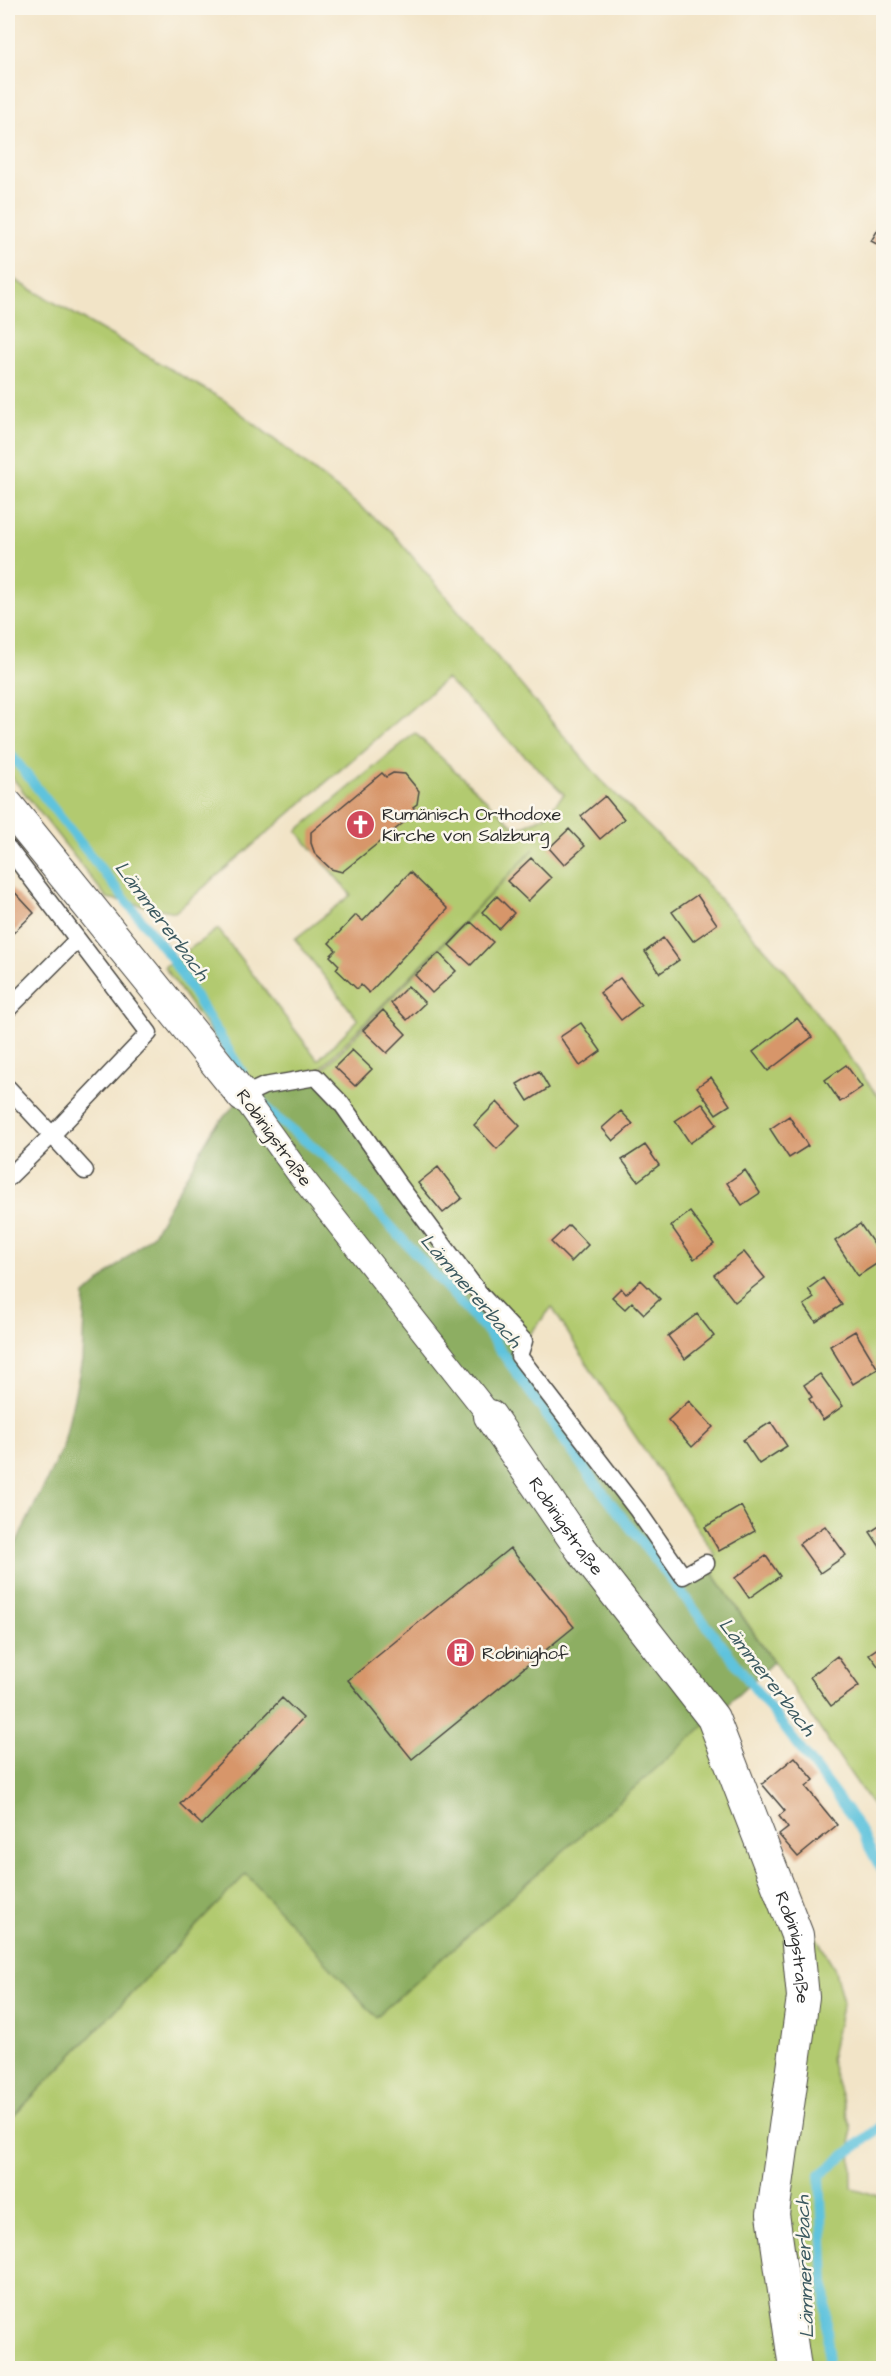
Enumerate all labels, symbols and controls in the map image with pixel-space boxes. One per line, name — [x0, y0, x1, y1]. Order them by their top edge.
place label: Rumänisch Orthodoxe Kirche von Salzburg — [382, 802, 562, 849]
church icon: Rumänisch Orthodoxe Kirche von Salzburg — [345, 808, 377, 840]
water label: Lämmererbach — [108, 856, 217, 987]
street label: Robinigstraße — [229, 1084, 318, 1193]
water label: Lämmererbach — [414, 1228, 529, 1355]
street label: Robinigstraße — [523, 1472, 610, 1581]
water label: Lämmererbach — [712, 1612, 823, 1743]
building icon: Robinighof — [445, 1637, 477, 1669]
place label: Robinighof — [482, 1641, 569, 1667]
street label: Robinigstraße — [769, 1888, 816, 2006]
water label: Lämmererbach — [788, 2194, 821, 2339]

